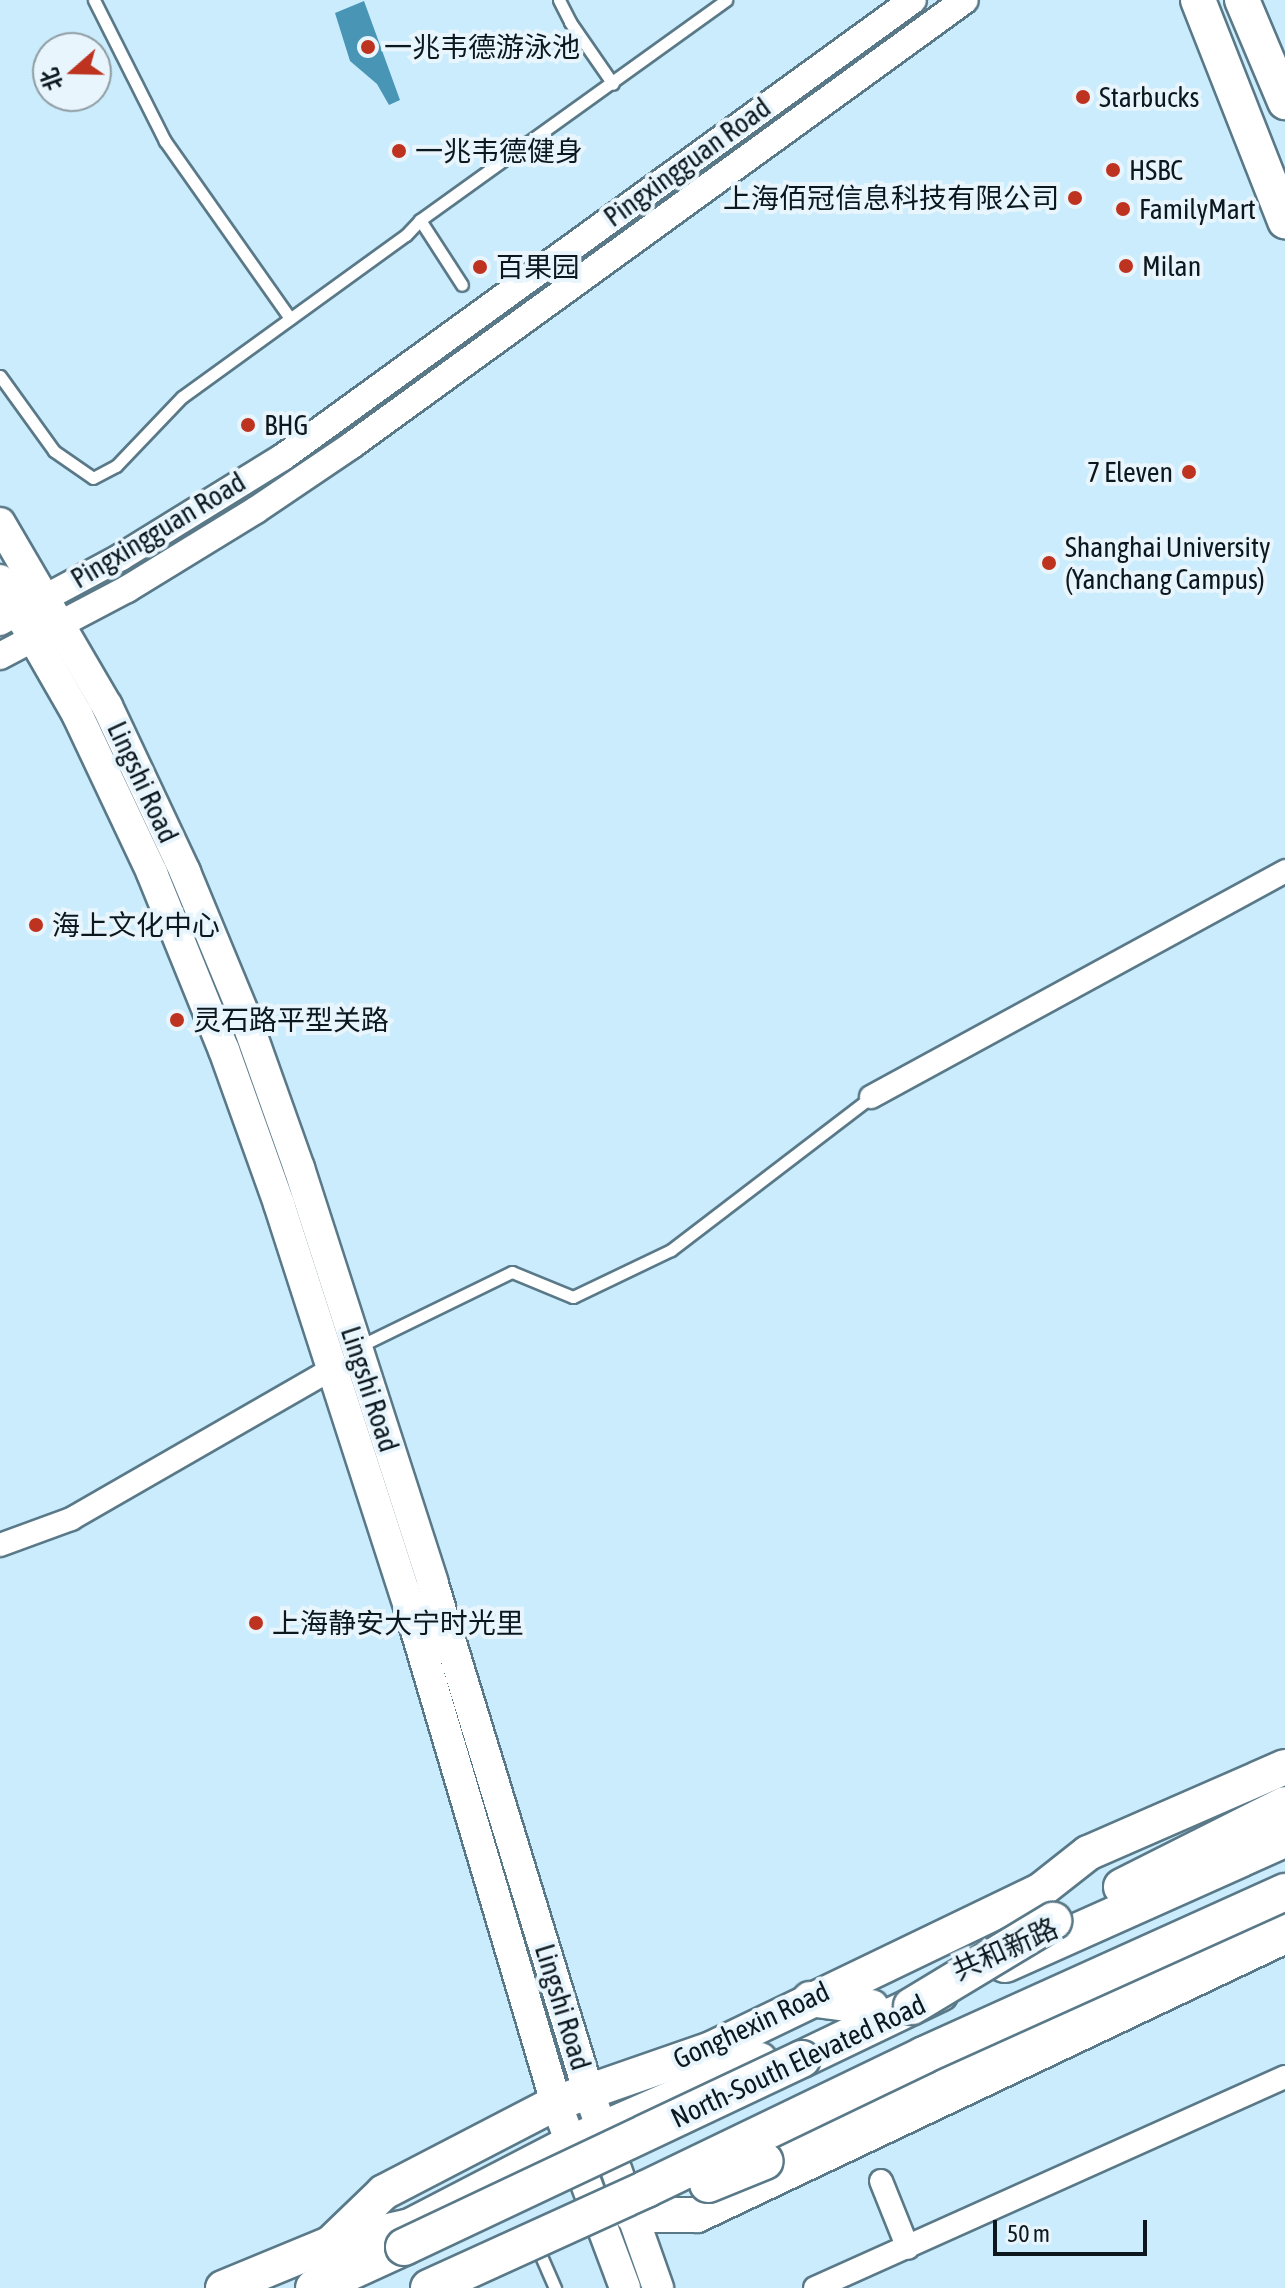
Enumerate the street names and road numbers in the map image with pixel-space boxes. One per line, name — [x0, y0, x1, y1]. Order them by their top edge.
street label: Pingxingguan Road — [597, 90, 777, 234]
street label: Pingxingguan Road — [65, 465, 251, 595]
street label: Lingshi Road — [100, 716, 186, 848]
street label: Lingshi Road — [334, 1322, 406, 1456]
street label: 共和新路 — [947, 1911, 1063, 1987]
street label: Lingshi Road — [528, 1940, 598, 2074]
street label: Gonghexin Road — [668, 1974, 834, 2076]
street label: North-South Elevated Road — [665, 1987, 931, 2135]

